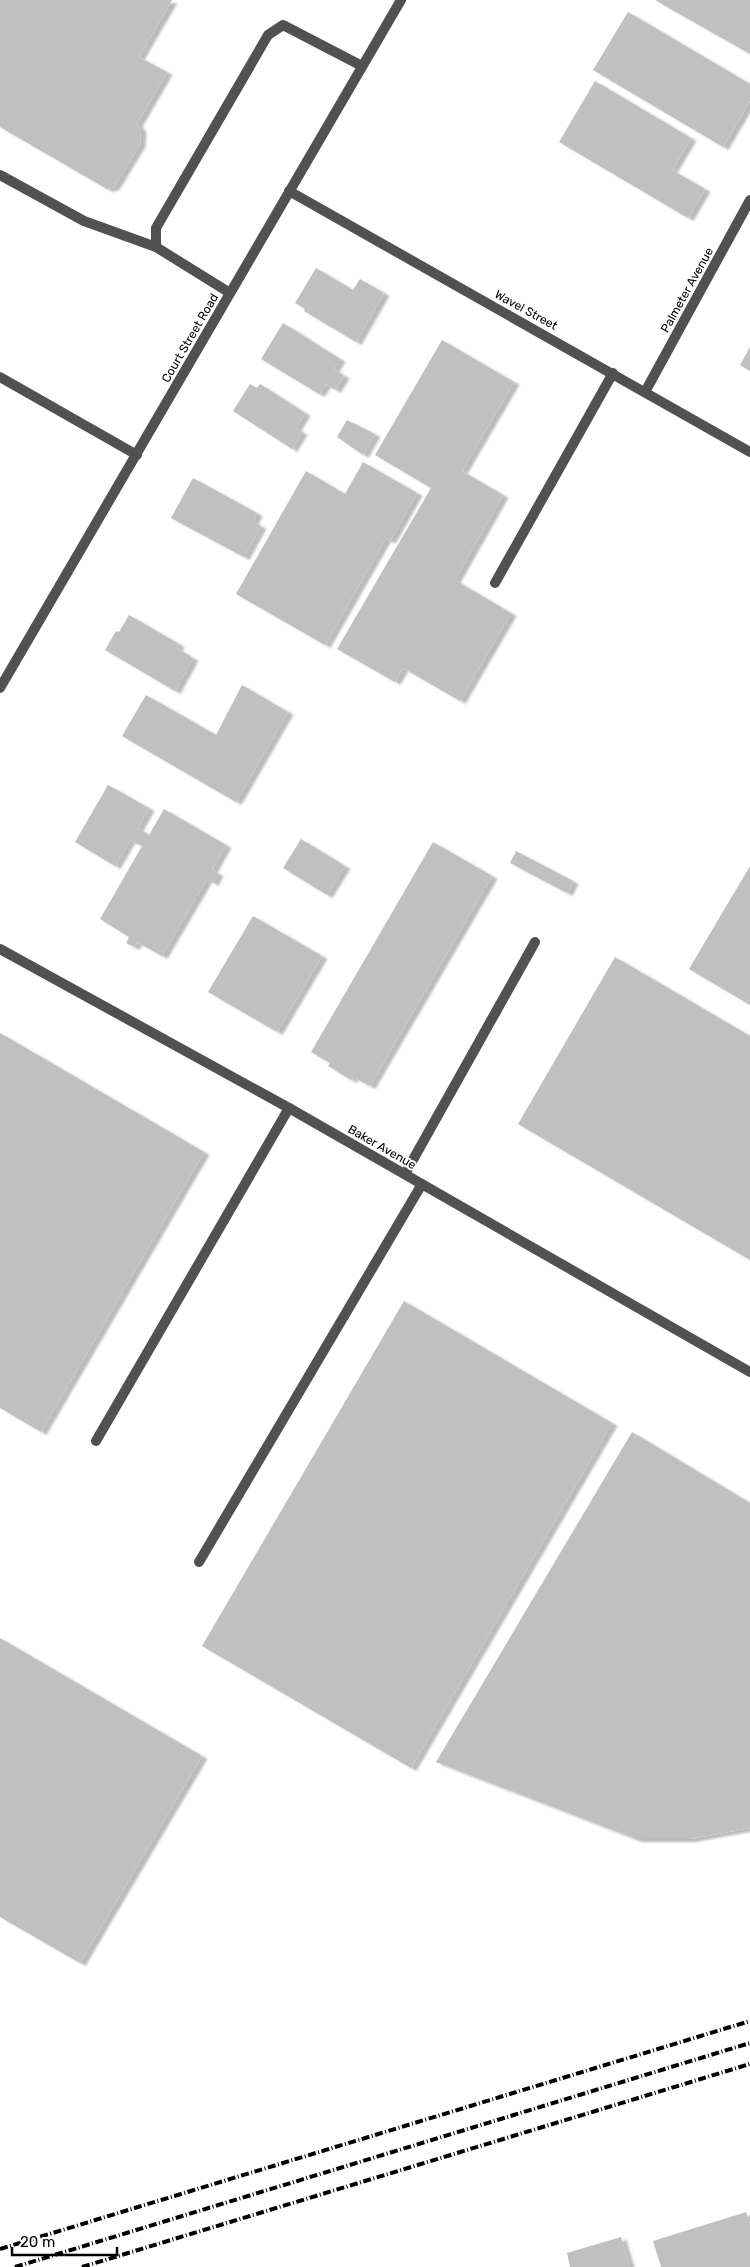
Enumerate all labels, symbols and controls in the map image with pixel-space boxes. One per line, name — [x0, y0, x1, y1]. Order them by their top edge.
street label: Palmeter Avenue — [658, 245, 716, 335]
street label: Wavel Street — [492, 287, 560, 333]
street label: Court Street Road — [159, 291, 221, 385]
street label: Baker Avenue — [346, 1122, 419, 1172]
scale bar — [12, 2224, 118, 2256]
text: 20 m — [20, 2233, 55, 2251]

